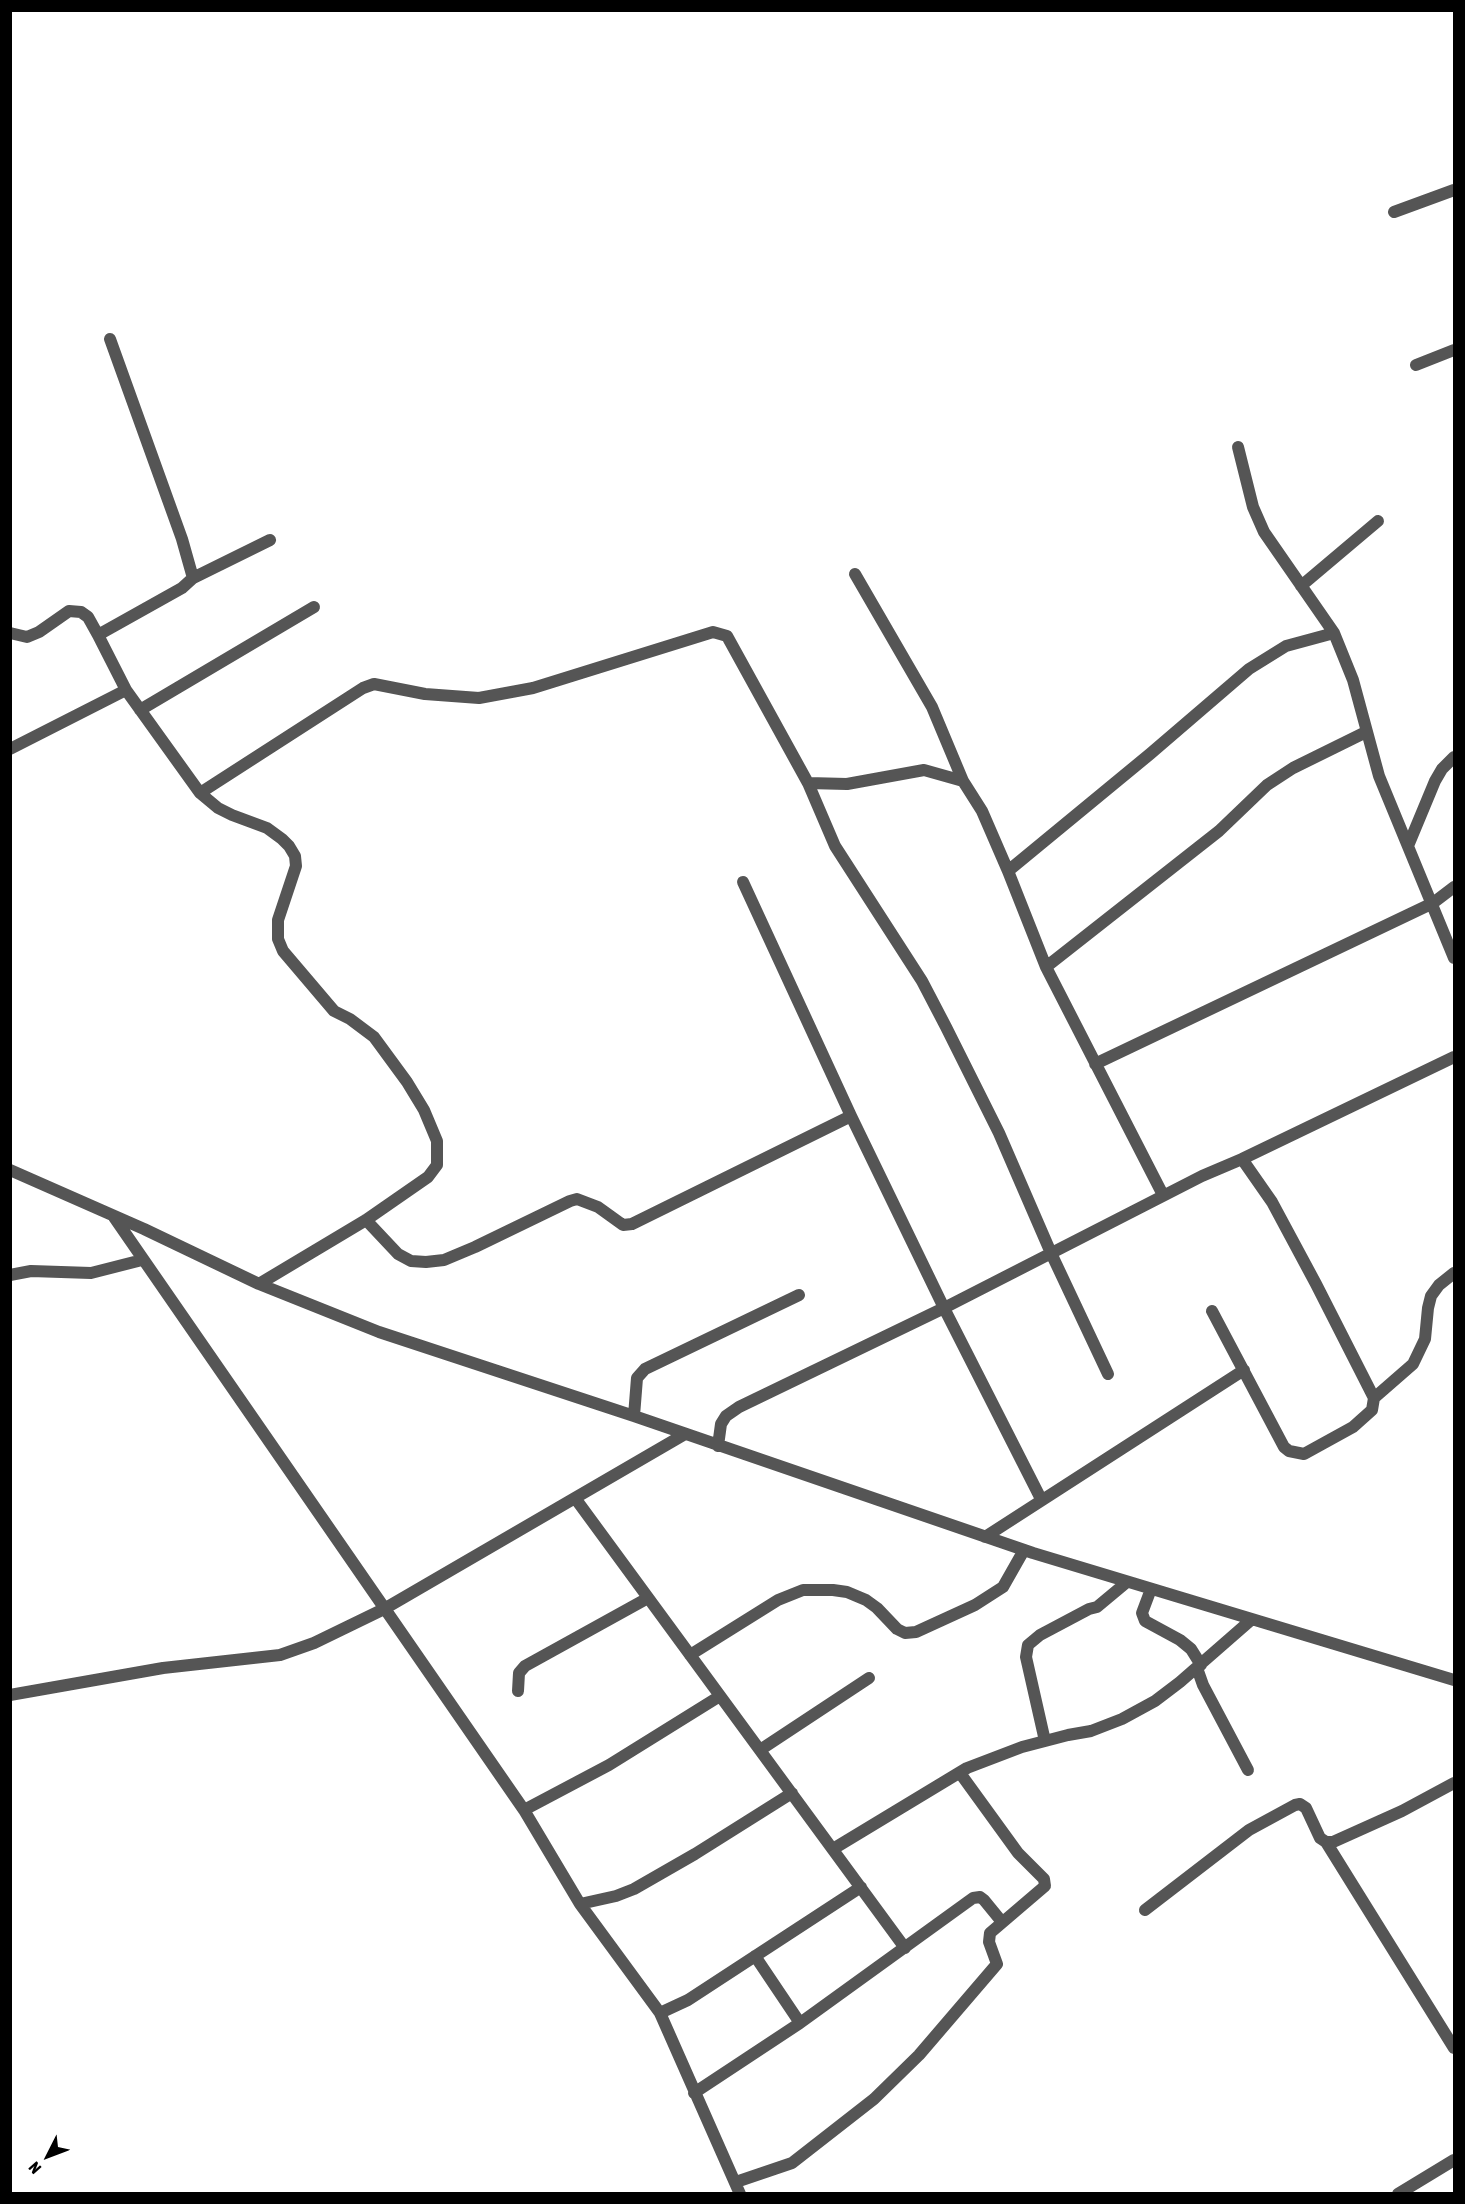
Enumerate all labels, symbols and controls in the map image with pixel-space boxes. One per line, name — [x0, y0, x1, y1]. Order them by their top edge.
north arrow — [18, 2126, 78, 2186]
text: N — [25, 2159, 44, 2178]

